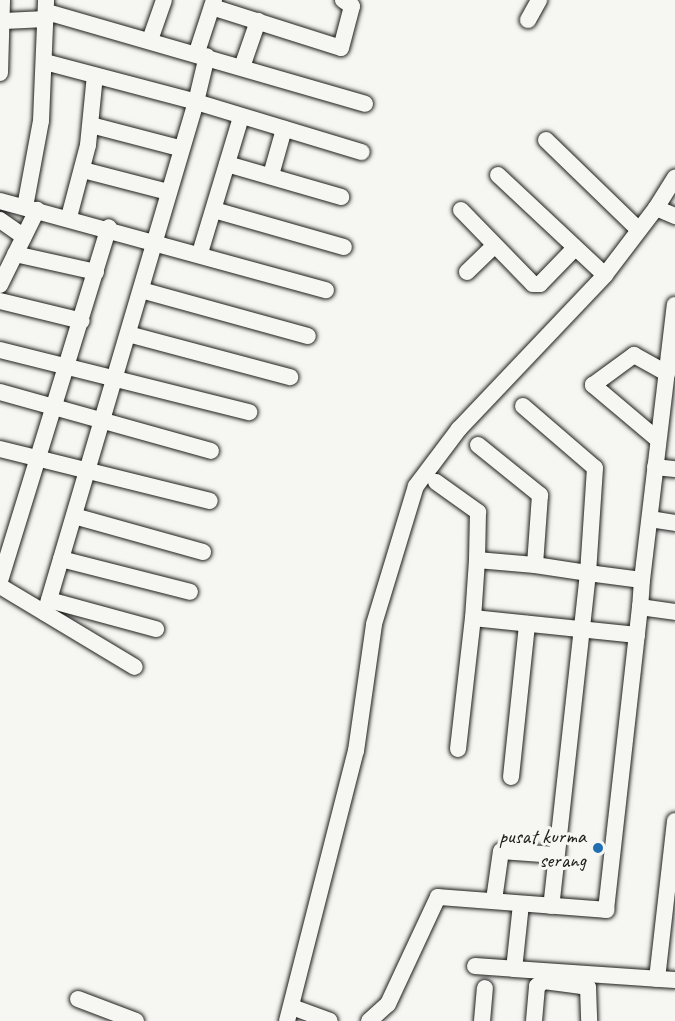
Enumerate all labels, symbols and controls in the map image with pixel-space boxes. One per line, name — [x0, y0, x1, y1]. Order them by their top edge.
place label: pusat kurma serang — [500, 823, 586, 873]
marker: pusat kurma serang — [591, 841, 605, 855]

